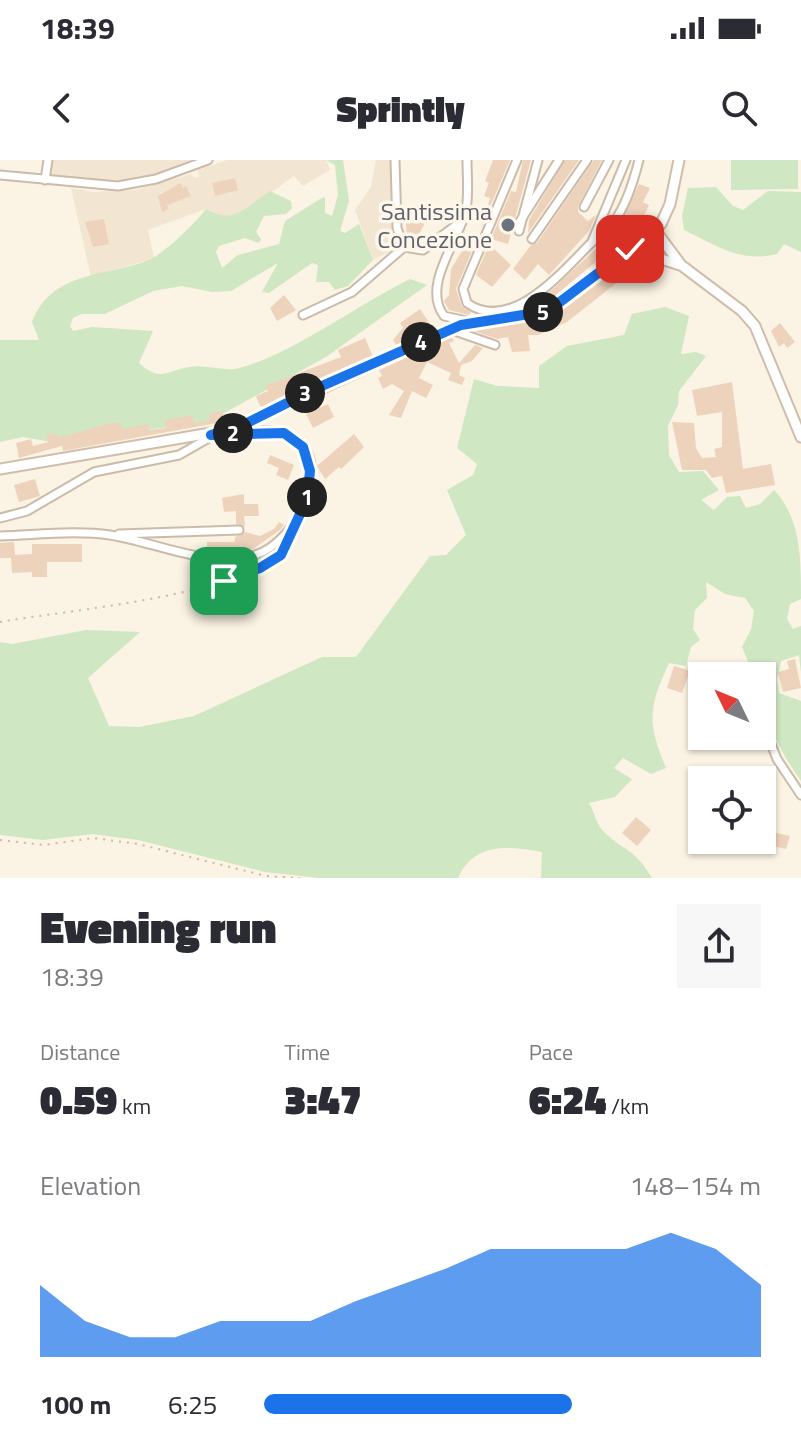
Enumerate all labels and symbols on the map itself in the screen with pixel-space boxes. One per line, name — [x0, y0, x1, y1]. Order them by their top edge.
place label: Santissima Concezione — [377, 193, 492, 257]
pin — [596, 215, 664, 283]
marker: Santissima Concezione — [499, 216, 517, 234]
pin: 5 — [523, 292, 563, 332]
pin: 4 — [401, 322, 441, 362]
pin: 3 — [285, 373, 325, 413]
pin: 2 — [213, 413, 253, 453]
pin: 1 — [287, 477, 327, 517]
pin — [190, 547, 258, 615]
north arrow — [688, 662, 776, 750]

